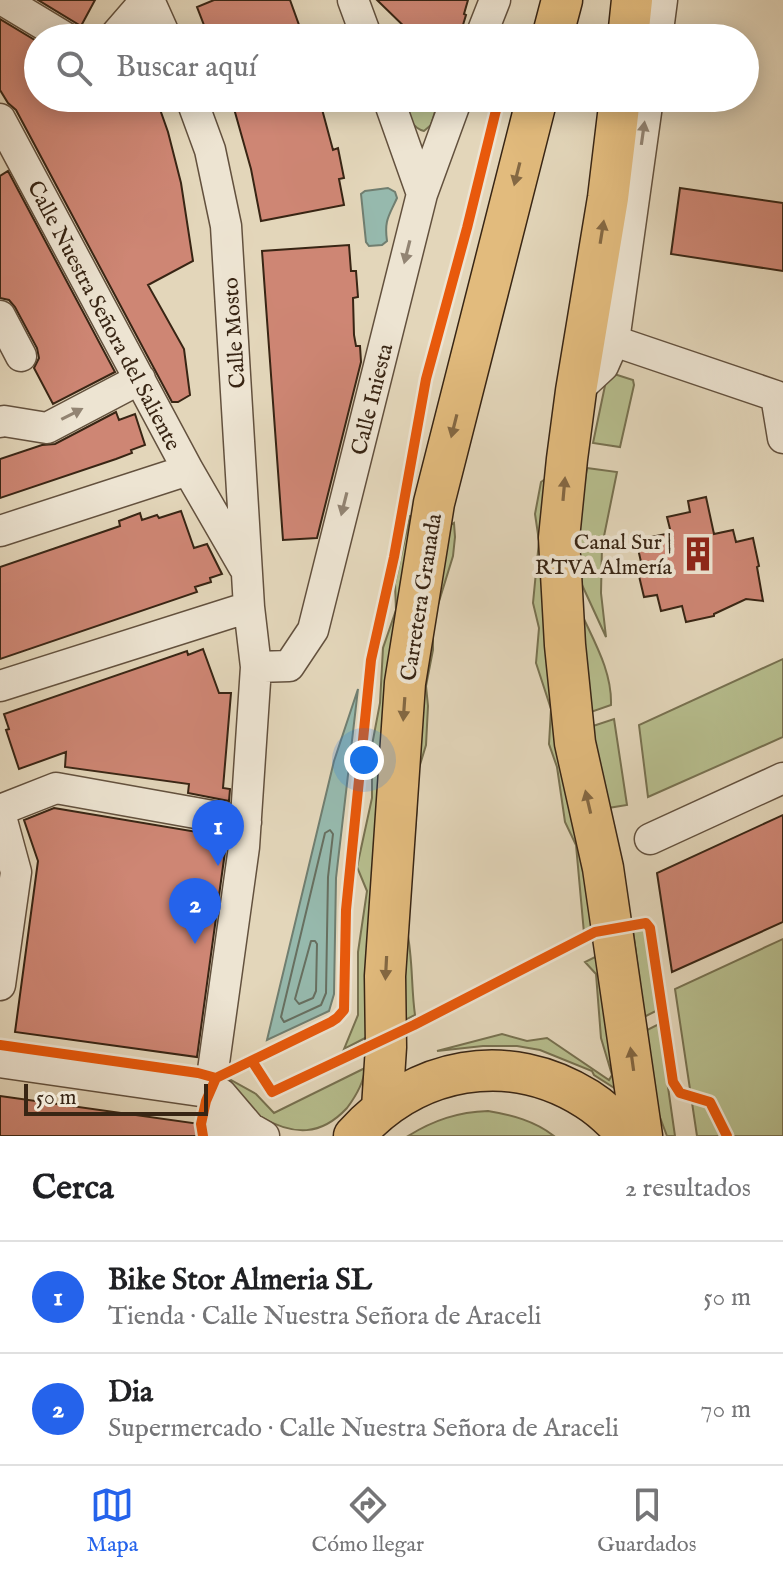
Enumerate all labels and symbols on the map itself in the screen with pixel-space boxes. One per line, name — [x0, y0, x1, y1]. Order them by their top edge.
one-way arrow — [637, 121, 650, 146]
one-way arrow — [511, 161, 523, 186]
street label: Calle Nuestra Señora del Saliente — [20, 176, 186, 456]
one-way arrow — [597, 219, 609, 244]
one-way arrow — [401, 240, 413, 265]
street label: Calle Mosto — [217, 276, 253, 389]
street label: Calle Iniesta — [346, 340, 400, 458]
one-way arrow — [61, 408, 84, 421]
one-way arrow — [447, 413, 459, 438]
one-way arrow — [557, 476, 570, 501]
one-way arrow — [338, 492, 350, 517]
street label: Carretera Granada — [395, 511, 449, 683]
place label: Canal Sur | RTVA Almería — [535, 529, 672, 582]
building icon: Canal Sur | RTVA Almería — [679, 535, 717, 573]
one-way arrow — [397, 697, 410, 722]
your location — [344, 740, 384, 780]
one-way arrow — [581, 790, 594, 815]
pin: 1 — [192, 800, 244, 866]
pin: 2 — [169, 878, 221, 944]
one-way arrow — [379, 956, 392, 981]
one-way arrow — [625, 1046, 638, 1071]
scale bar — [24, 1080, 208, 1116]

